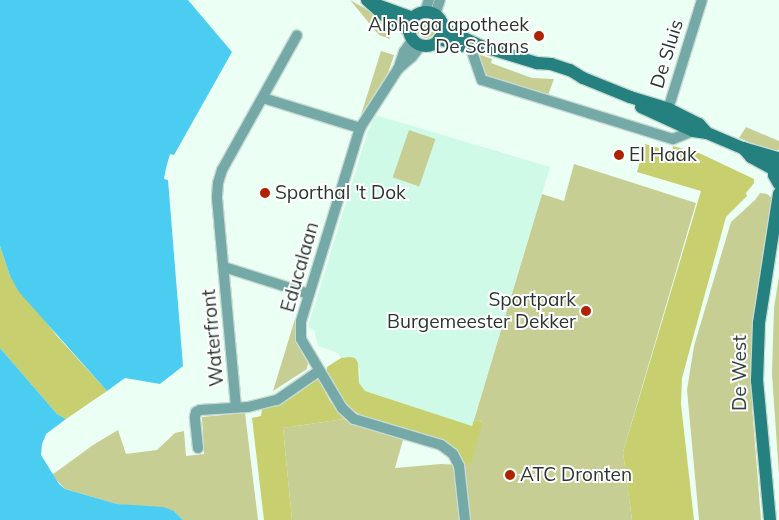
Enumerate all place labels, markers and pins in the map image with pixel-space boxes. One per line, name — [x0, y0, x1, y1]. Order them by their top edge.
place label: Alphega apotheek De Schans — [368, 14, 529, 58]
marker: Alphega apotheek De Schans — [533, 30, 545, 42]
place label: El Haak — [629, 144, 697, 166]
marker: El Haak — [613, 149, 625, 161]
place label: Sporthal 't Dok — [275, 182, 406, 204]
marker: Sporthal 't Dok — [259, 187, 271, 199]
place label: Sportpark Burgemeester Dekker — [387, 289, 576, 333]
marker: Sportpark Burgemeester Dekker — [580, 305, 592, 317]
place label: ATC Dronten — [520, 464, 632, 486]
marker: ATC Dronten — [504, 469, 516, 481]

